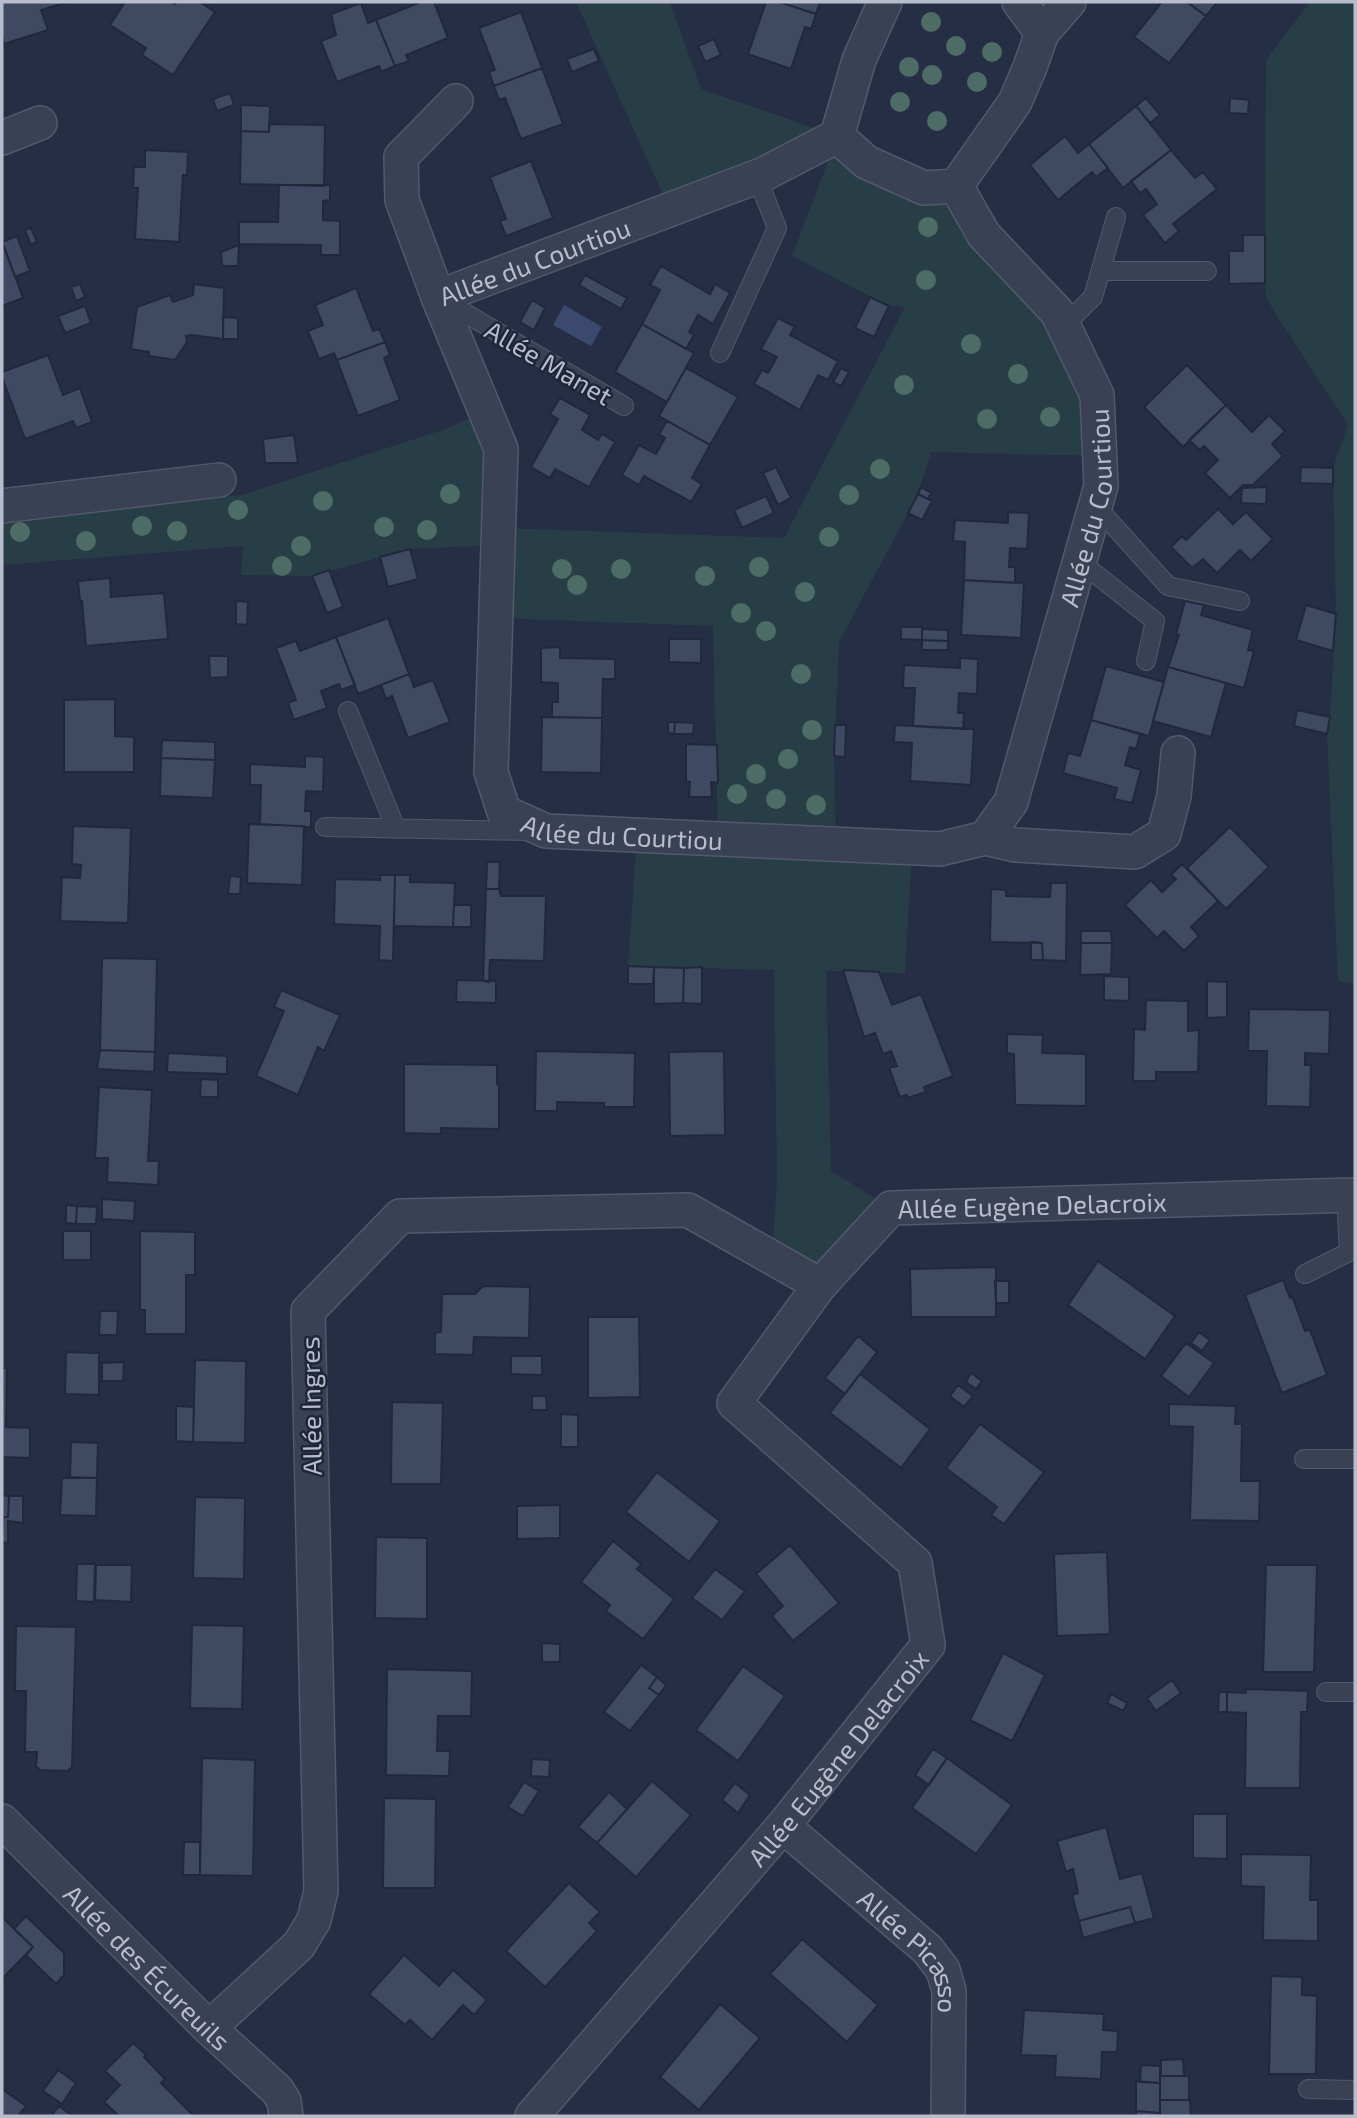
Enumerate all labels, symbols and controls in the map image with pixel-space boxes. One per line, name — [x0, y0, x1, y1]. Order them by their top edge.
street label: Allée du Courtiou — [434, 211, 634, 311]
street label: Allée Manet — [480, 313, 618, 411]
street label: Allée du Courtiou — [1052, 408, 1118, 610]
street label: Allée du Courtiou — [517, 807, 724, 855]
street label: Allée Eugène Delacroix — [897, 1185, 1167, 1223]
street label: Allée Ingres — [293, 1336, 327, 1476]
street label: Allée Eugène Delacroix — [740, 1643, 934, 1872]
street label: Allée des Écureuils — [58, 1877, 237, 2056]
street label: Allée Picasso — [852, 1882, 965, 2013]

